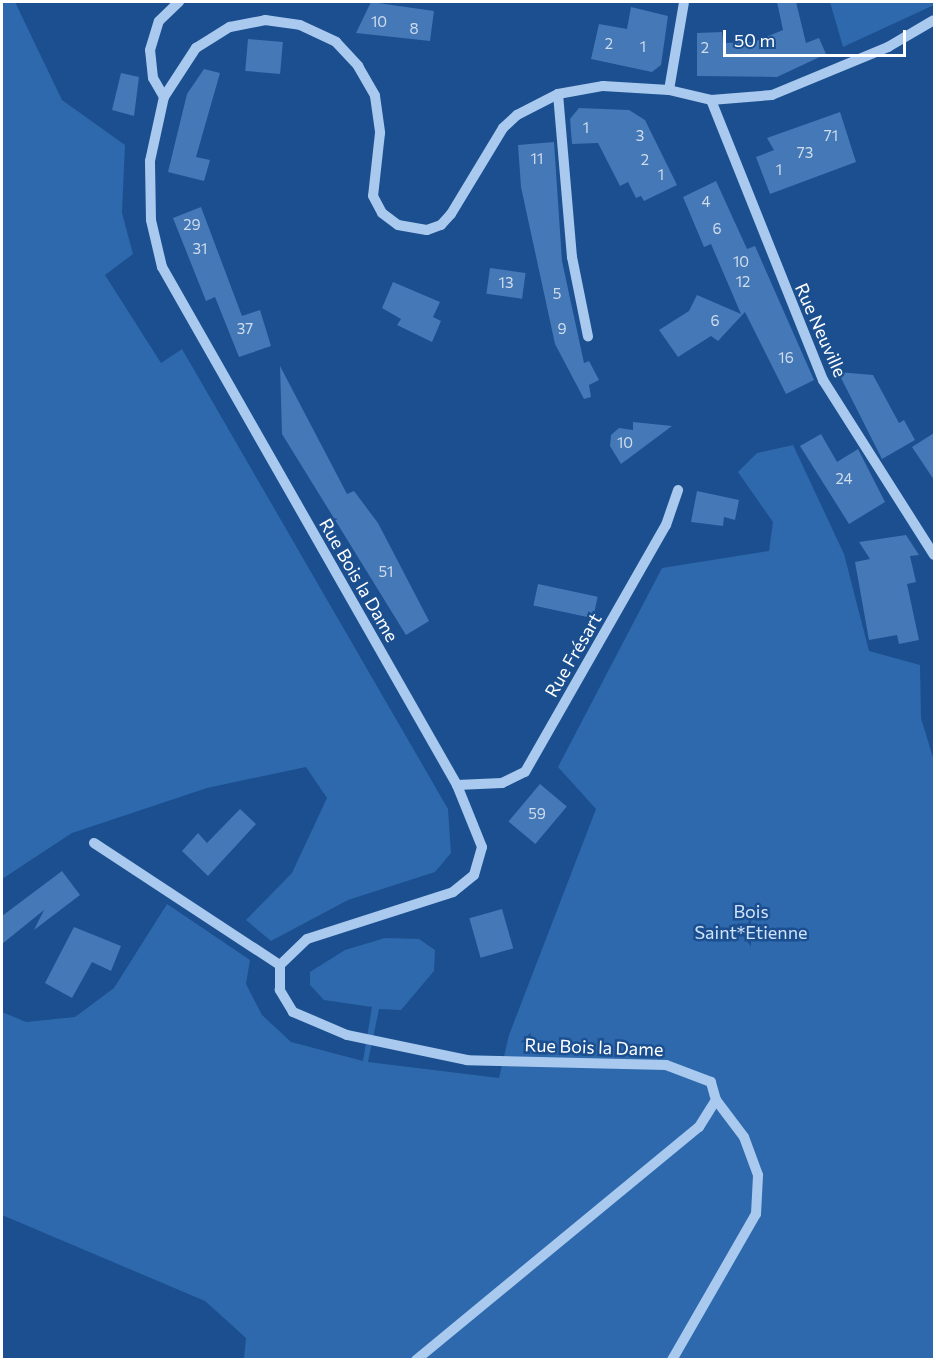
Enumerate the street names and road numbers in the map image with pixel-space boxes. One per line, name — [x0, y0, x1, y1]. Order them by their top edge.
street label: Rue Neuville — [791, 280, 851, 380]
street label: Rue Bois la Dame — [315, 514, 403, 646]
street label: Rue Frésart — [540, 609, 606, 701]
street label: Rue Bois la Dame — [524, 1034, 664, 1060]

